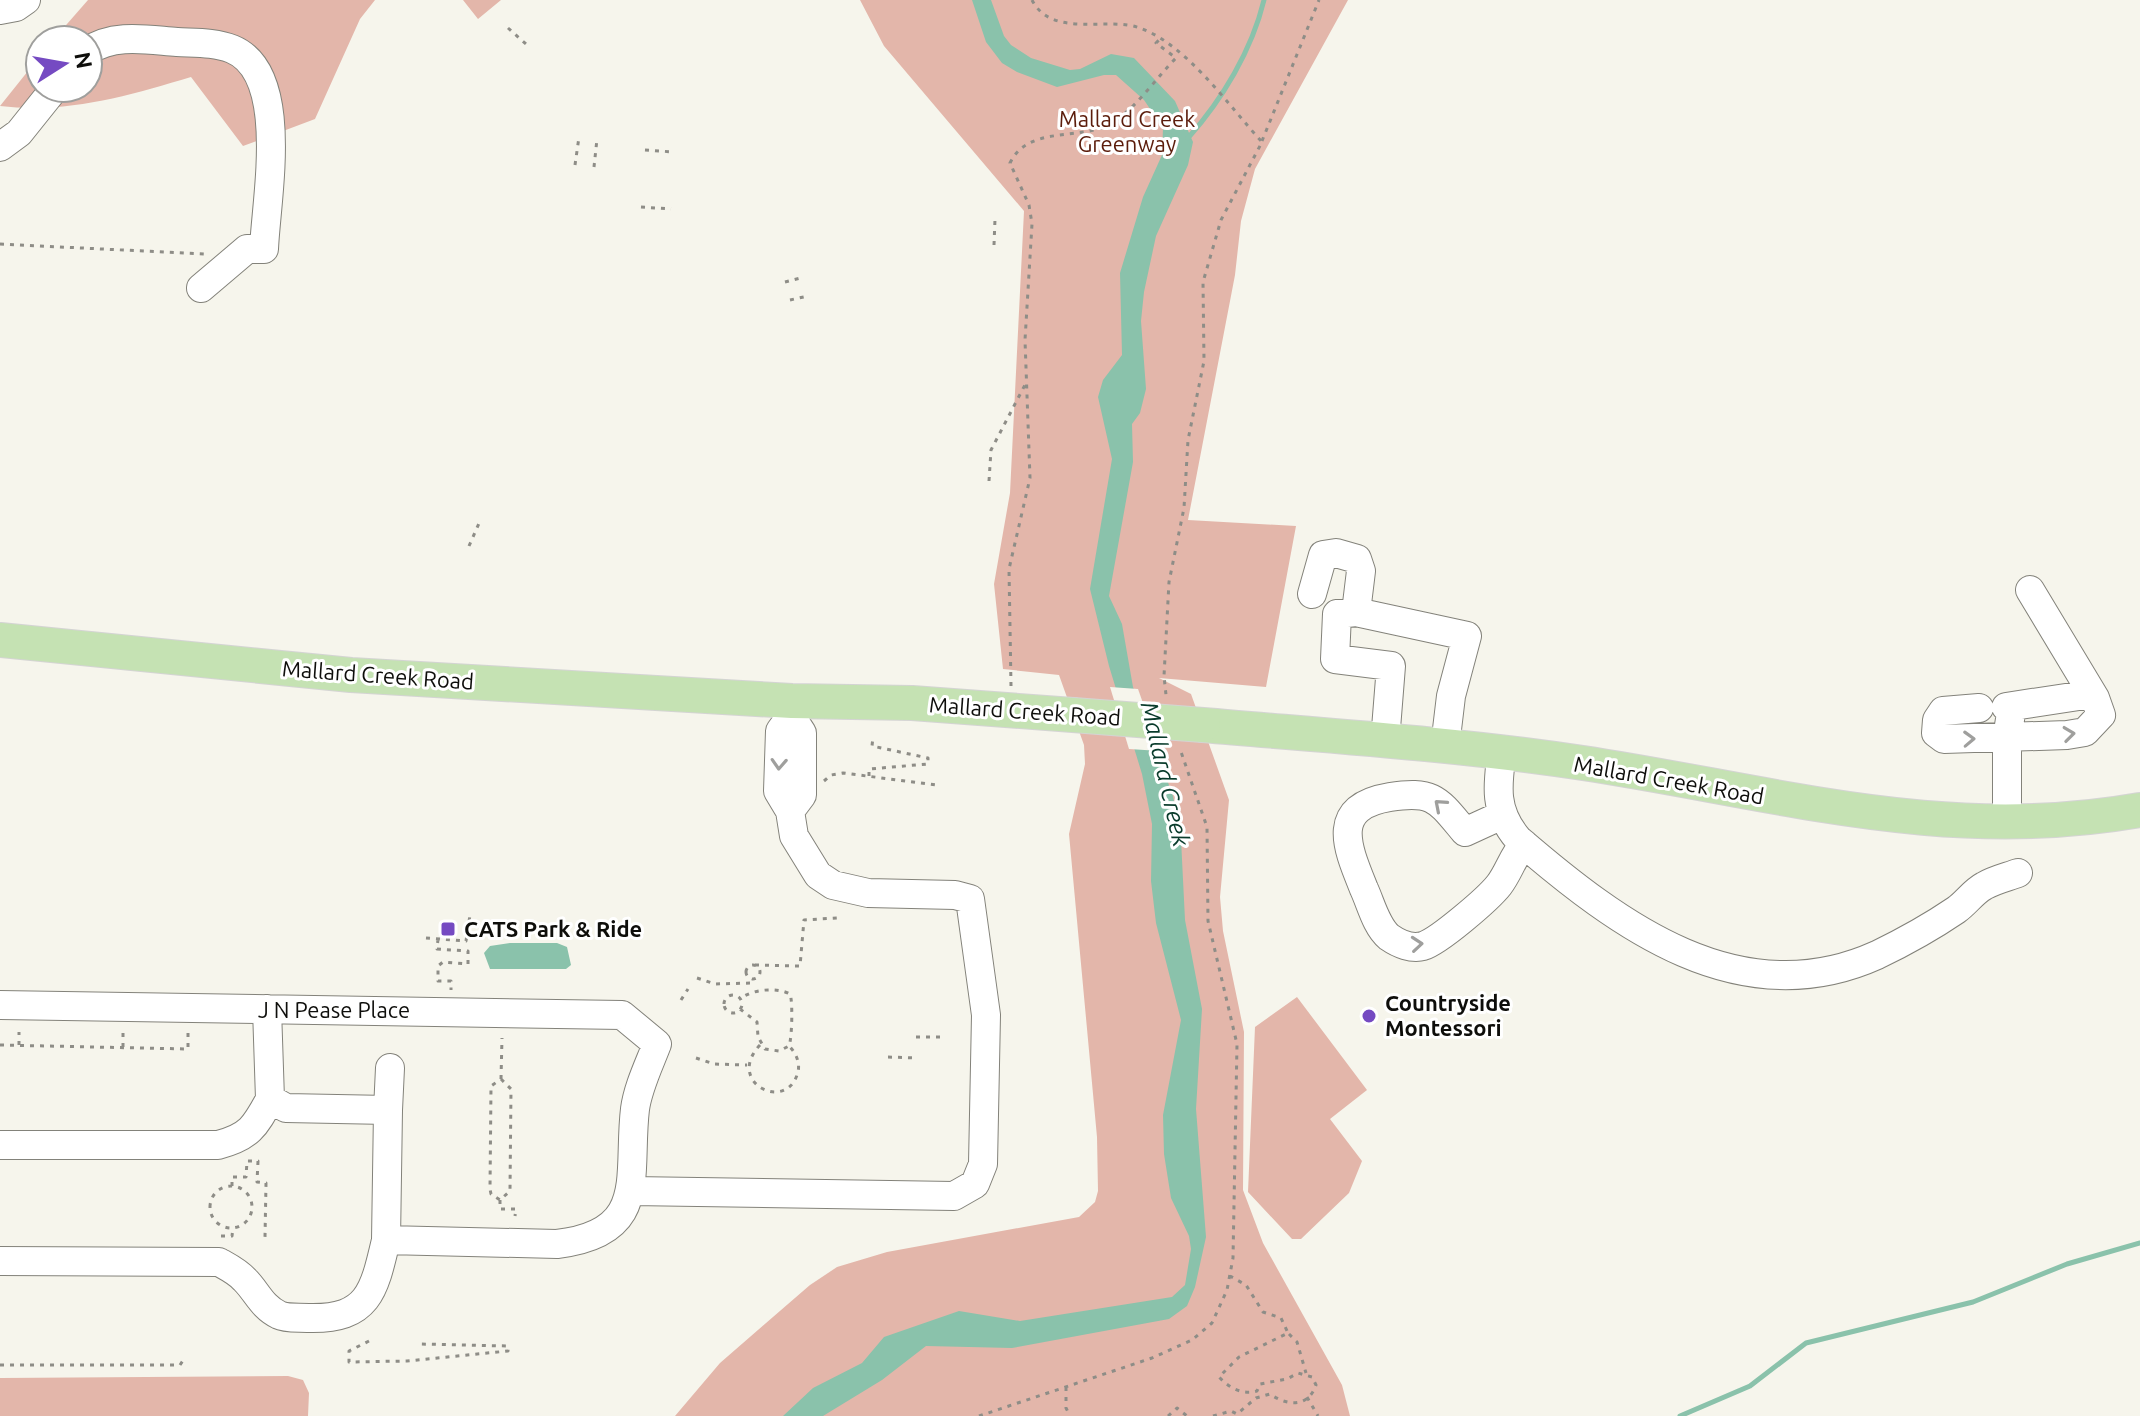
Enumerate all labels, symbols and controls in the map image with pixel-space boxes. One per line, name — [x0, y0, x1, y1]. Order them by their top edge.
north arrow — [24, 24, 104, 104]
text: N — [70, 50, 98, 71]
park label: Mallard Creek Greenway — [1059, 106, 1195, 156]
street label: Mallard Creek Road — [281, 655, 475, 694]
street label: Mallard Creek Road — [928, 691, 1122, 730]
water label: Mallard Creek — [1136, 699, 1195, 850]
one-way arrow — [2062, 726, 2076, 743]
one-way arrow — [1963, 730, 1976, 747]
street label: Mallard Creek Road — [1572, 750, 1766, 809]
one-way arrow — [771, 758, 788, 771]
one-way arrow — [1434, 800, 1449, 815]
place label: CATS Park & Ride — [464, 916, 642, 941]
marker: CATS Park & Ride — [439, 920, 457, 938]
one-way arrow — [1410, 935, 1423, 952]
place label: Countryside Montessori — [1385, 990, 1511, 1040]
street label: J N Pease Place — [258, 997, 410, 1022]
marker: Countryside Montessori — [1360, 1007, 1378, 1025]

